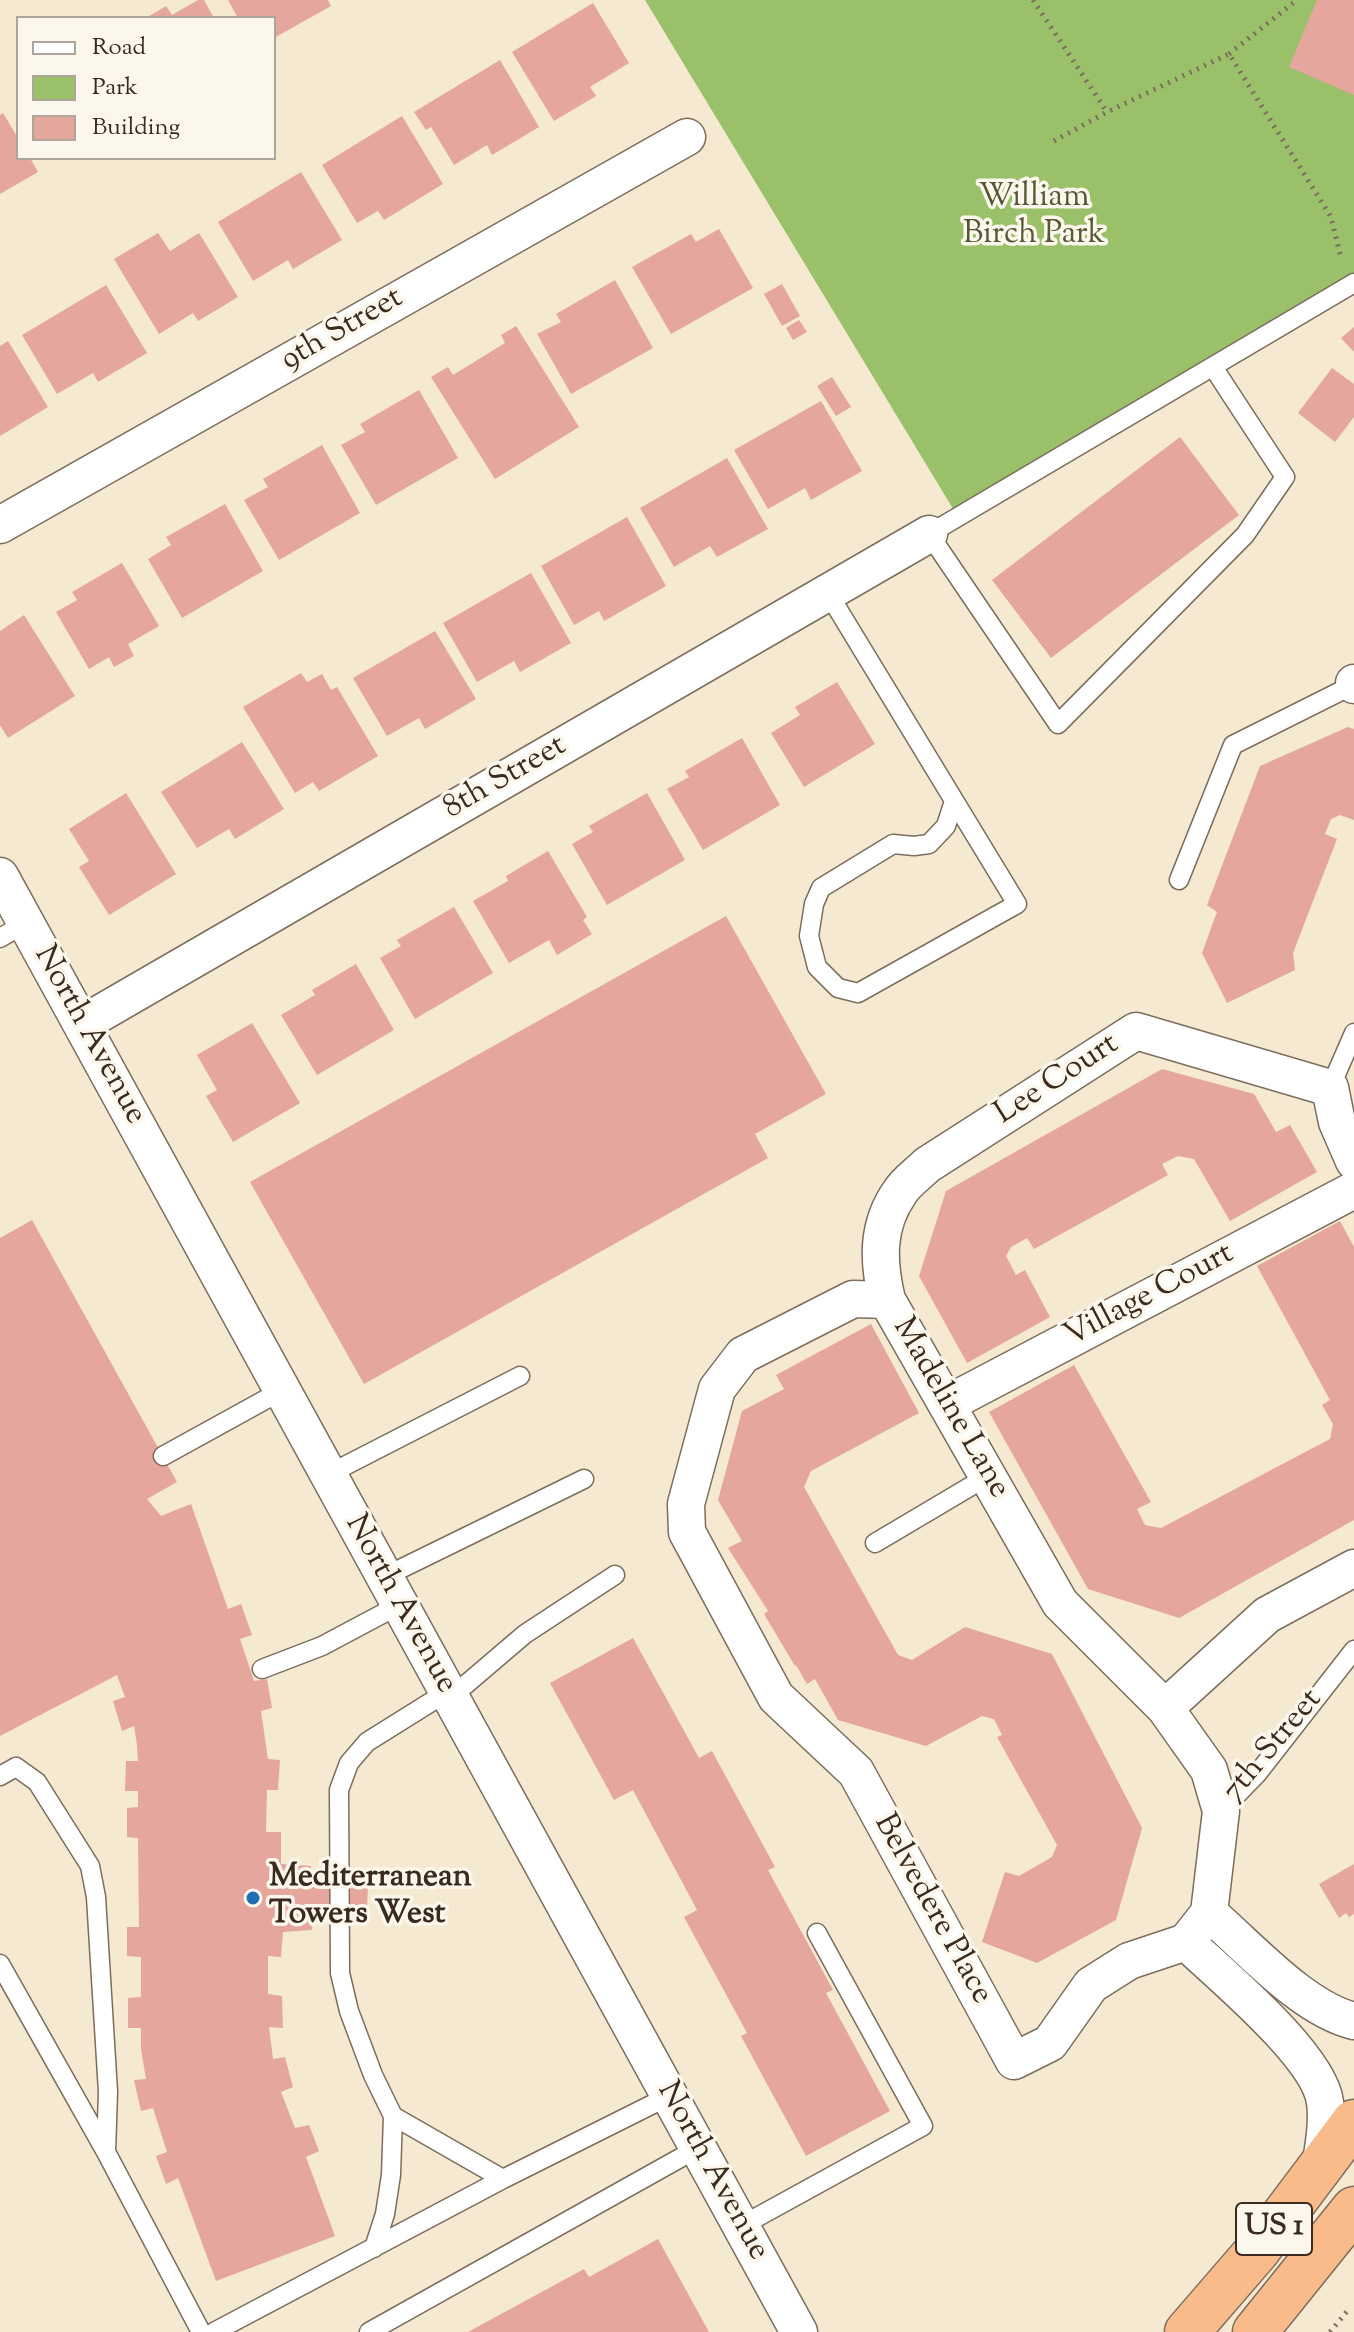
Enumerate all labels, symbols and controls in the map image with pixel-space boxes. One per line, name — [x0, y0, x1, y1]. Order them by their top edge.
legend — [16, 16, 276, 160]
text: Road — [92, 31, 146, 65]
text: Park — [92, 71, 138, 105]
text: Building — [92, 111, 180, 145]
park label: William Birch Park — [963, 181, 1105, 256]
street label: 9th Street — [275, 281, 411, 381]
street label: 8th Street — [438, 729, 574, 829]
street label: North Avenue — [23, 940, 153, 1132]
street label: Lee Court — [989, 1027, 1127, 1135]
street label: Village Court — [1059, 1236, 1241, 1358]
street label: Madeline Lane — [882, 1312, 1016, 1506]
street label: North Avenue — [334, 1509, 464, 1701]
street label: 7th Street — [1216, 1683, 1332, 1811]
street label: Belvedere Place — [863, 1808, 999, 2012]
place label: Mediterranean Towers West — [269, 1861, 472, 1936]
marker: Mediterranean Towers West — [244, 1889, 262, 1907]
street label: North Avenue — [646, 2076, 776, 2268]
road number: US 1 — [1236, 2203, 1312, 2255]

